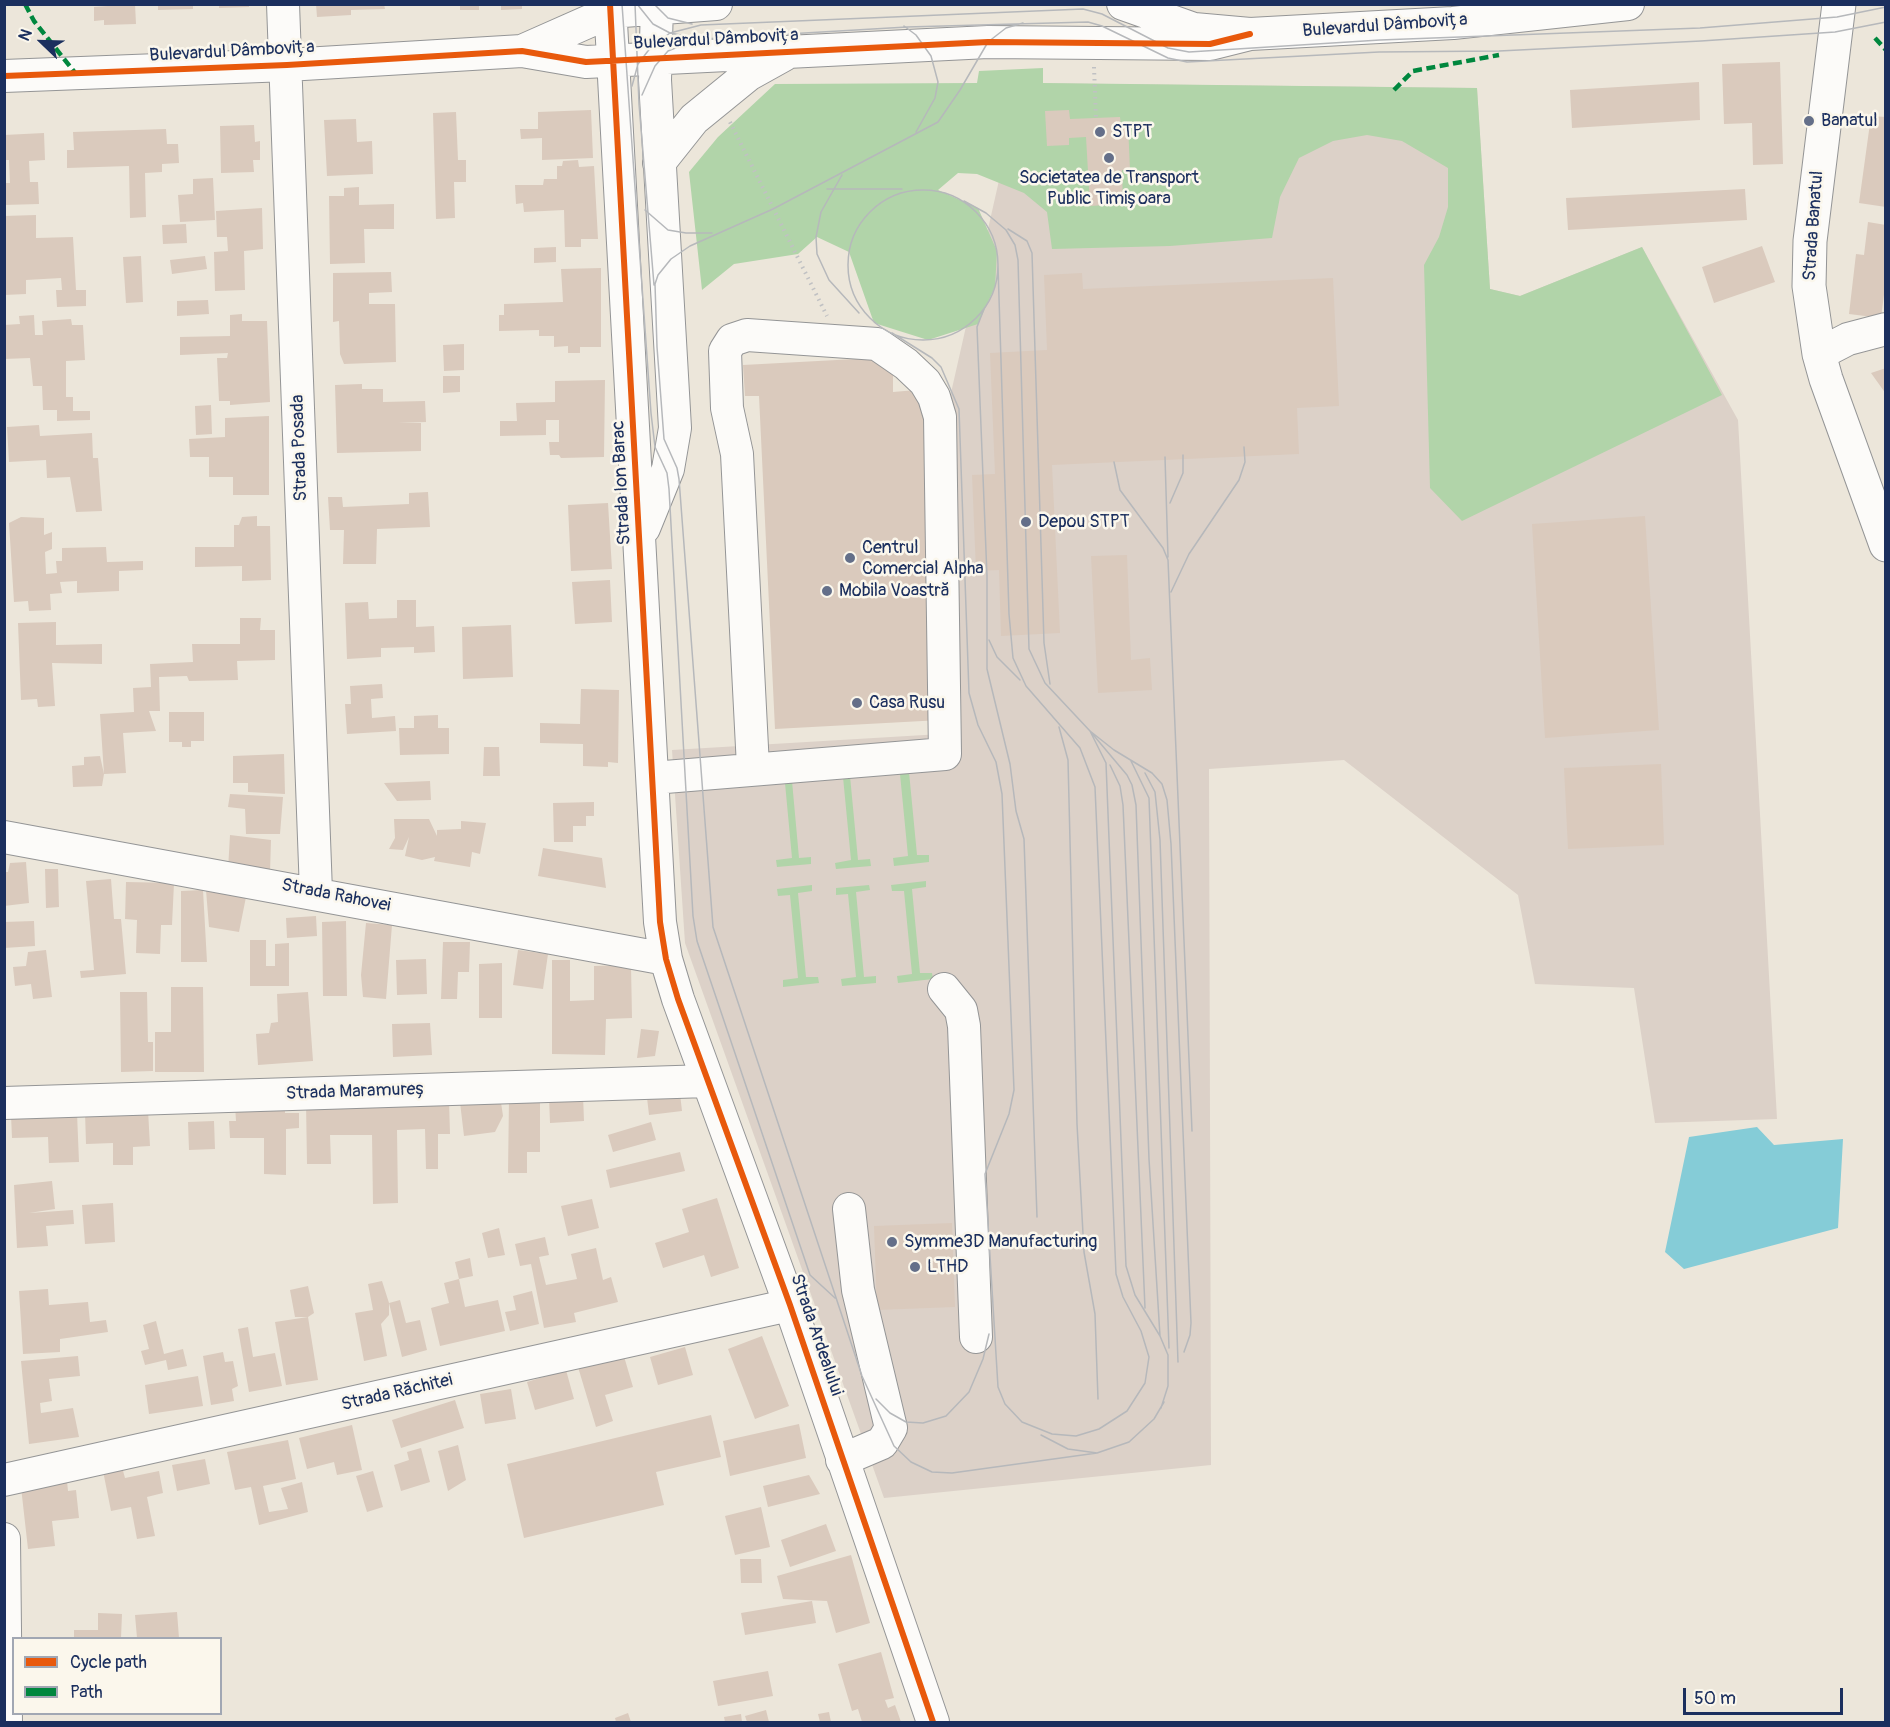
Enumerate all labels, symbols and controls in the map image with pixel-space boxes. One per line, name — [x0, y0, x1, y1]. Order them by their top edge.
street label: Bulevardul Dâmbovița — [1302, 9, 1468, 43]
north arrow — [12, 12, 72, 72]
street label: Bulevardul Dâmbovița — [633, 25, 799, 55]
text: N — [14, 26, 37, 44]
street label: Bulevardul Dâmbovița — [149, 37, 315, 67]
place label: Banatul — [1821, 110, 1878, 132]
marker: Banatul — [1802, 114, 1816, 128]
place label: STPT — [1112, 121, 1152, 143]
marker: STPT — [1093, 125, 1107, 139]
marker: Societatea de Transport Public Timișoara — [1102, 151, 1116, 165]
place label: Societatea de Transport Public Timișoara — [1019, 167, 1199, 210]
street label: Strada Banatul — [1799, 170, 1829, 282]
street label: Strada Posada — [287, 394, 313, 502]
street label: Strada Ion Barac — [608, 420, 636, 546]
place label: Depou STPT — [1038, 511, 1130, 533]
marker: Depou STPT — [1019, 515, 1033, 529]
place label: Centrul Comercial Alpha — [862, 537, 984, 580]
marker: Centrul Comercial Alpha — [843, 551, 857, 565]
place label: Mobila Voastră — [839, 580, 950, 602]
marker: Mobila Voastră — [820, 584, 834, 598]
place label: Casa Rusu — [869, 692, 945, 714]
marker: Casa Rusu — [850, 696, 864, 710]
street label: Strada Rahovei — [280, 875, 392, 917]
street label: Strada Maramureș — [285, 1079, 427, 1105]
place label: Symme3D Manufacturing — [904, 1231, 1097, 1253]
marker: Symme3D Manufacturing — [885, 1235, 899, 1249]
place label: LTHD — [927, 1256, 968, 1278]
marker: LTHD — [908, 1260, 922, 1274]
street label: Strada Ardealului — [785, 1271, 847, 1399]
street label: Strada Răchitei — [339, 1370, 455, 1416]
legend — [12, 1637, 222, 1715]
text: Cycle path — [70, 1651, 147, 1674]
scale bar — [1686, 1676, 1846, 1714]
text: Path — [70, 1681, 103, 1704]
text: 50 m — [1694, 1687, 1736, 1710]

